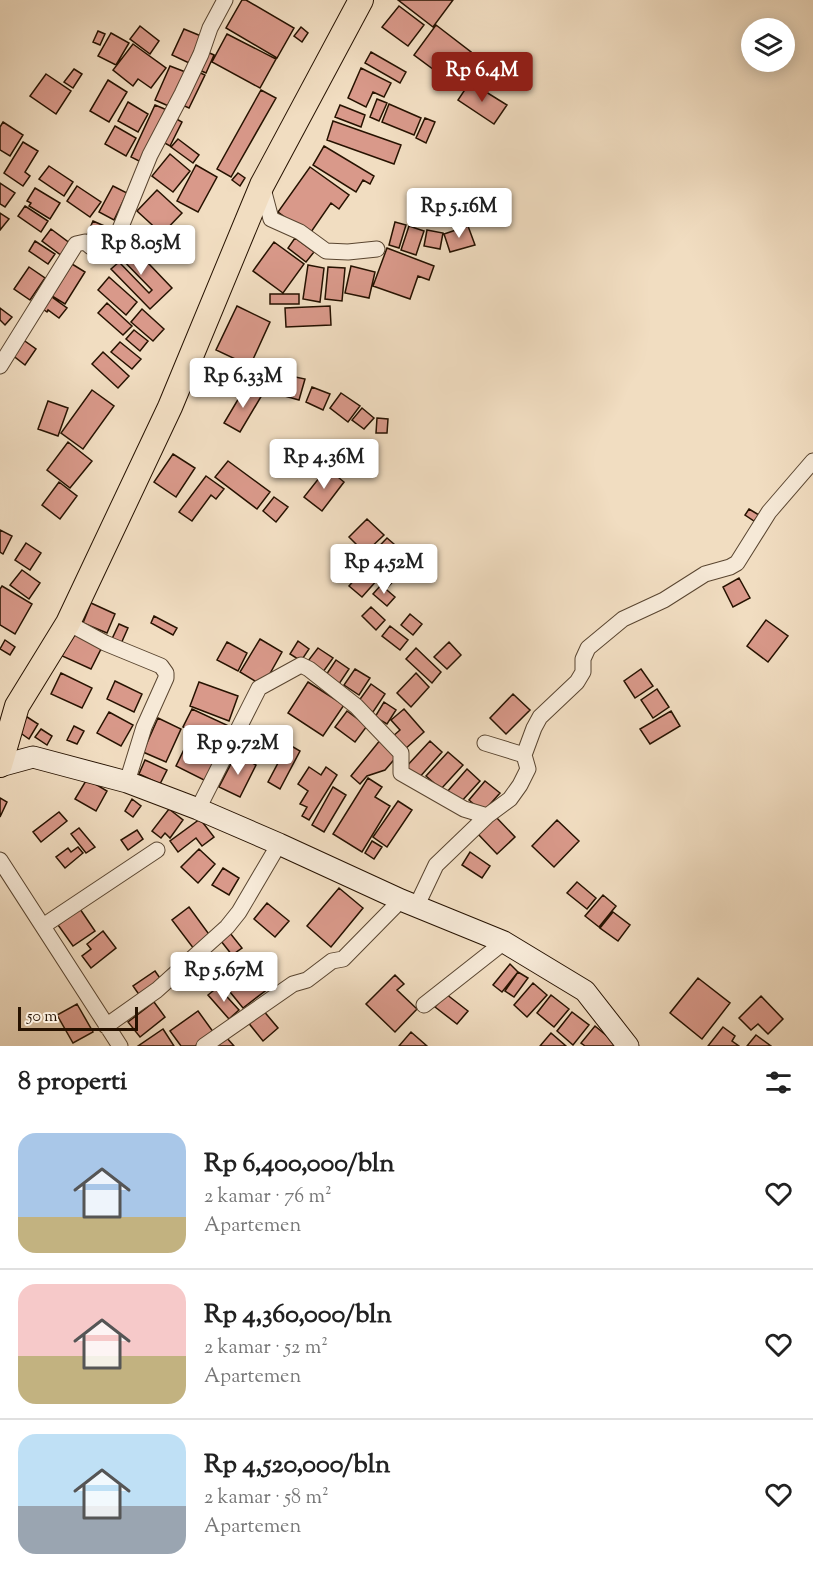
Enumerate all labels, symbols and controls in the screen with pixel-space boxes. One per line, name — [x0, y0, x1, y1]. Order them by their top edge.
map controls — [741, 18, 795, 72]
button: layers — [741, 18, 795, 72]
pin: Rp 6.4M — [427, 52, 537, 103]
text: Rp 6.4M — [446, 57, 518, 86]
pin: Rp 5.16M — [397, 188, 521, 239]
text: Rp 5.16M — [421, 193, 497, 222]
pin: Rp 8.05M — [79, 225, 203, 276]
text: Rp 8.05M — [101, 230, 181, 259]
pin: Rp 6.33M — [181, 358, 305, 409]
text: Rp 6.33M — [204, 363, 282, 392]
pin: Rp 4.36M — [262, 439, 386, 490]
text: Rp 4.36M — [284, 444, 364, 473]
pin: Rp 4.52M — [322, 544, 446, 595]
text: Rp 4.52M — [344, 549, 424, 578]
pin: Rp 9.72M — [176, 725, 300, 776]
text: Rp 9.72M — [197, 730, 279, 759]
pin: Rp 5.67M — [162, 952, 286, 1003]
text: Rp 5.67M — [184, 957, 264, 986]
scale bar — [18, 1004, 138, 1032]
text: 50 m — [27, 1006, 58, 1029]
text: 8 properti — [18, 1064, 127, 1101]
icon: filters — [762, 1066, 795, 1099]
text: Rp 6,400,000/bln — [204, 1146, 395, 1183]
icon: home — [66, 1157, 138, 1229]
icon: heart — [762, 1177, 795, 1210]
text: 2 kamar · 76 m² — [204, 1183, 332, 1212]
text: Apartemen — [204, 1212, 301, 1241]
text: Rp 4,360,000/bln — [204, 1297, 392, 1334]
icon: home — [66, 1308, 138, 1380]
icon: heart — [762, 1328, 795, 1361]
text: 2 kamar · 52 m² — [204, 1334, 328, 1363]
text: Apartemen — [204, 1363, 301, 1392]
text: Rp 4,520,000/bln — [204, 1447, 390, 1484]
icon: home — [66, 1458, 138, 1530]
icon: heart — [762, 1478, 795, 1511]
text: 2 kamar · 58 m² — [204, 1484, 329, 1513]
text: Apartemen — [204, 1513, 301, 1542]

